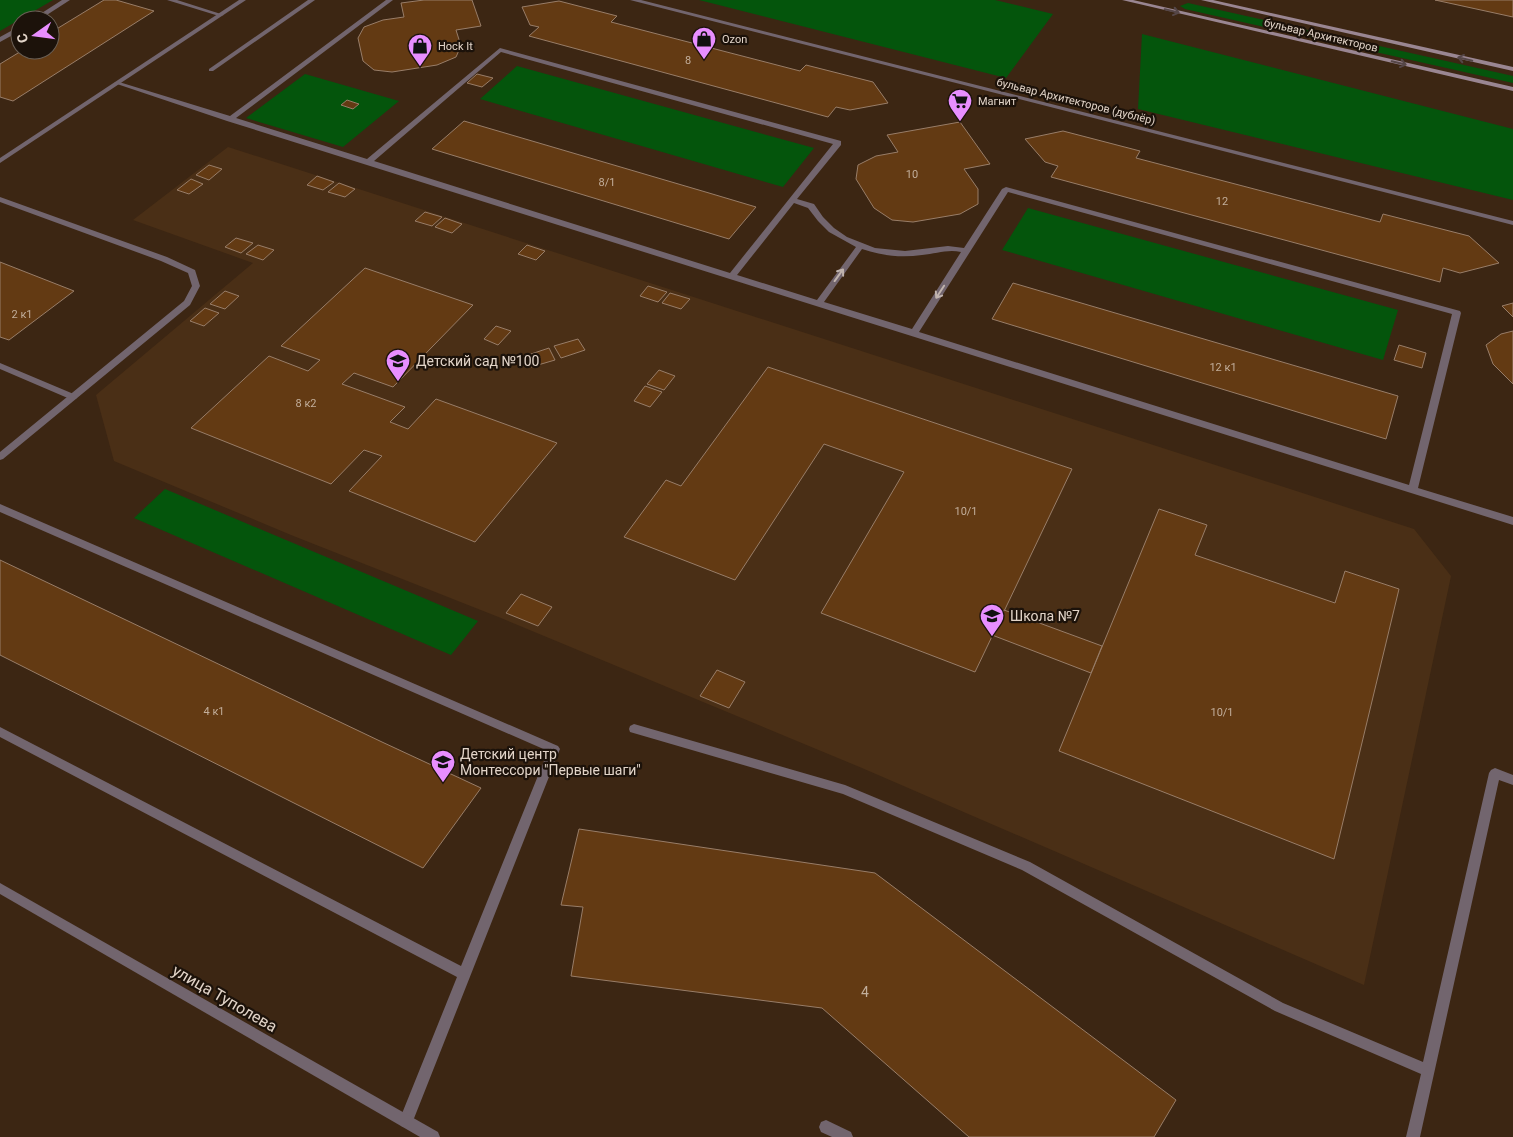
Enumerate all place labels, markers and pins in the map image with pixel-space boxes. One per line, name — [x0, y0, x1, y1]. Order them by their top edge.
shop icon: Ozon — [691, 26, 717, 60]
shop icon: Hock It — [407, 33, 433, 67]
place label: Ozon — [722, 33, 747, 46]
place label: Hock It — [438, 40, 473, 53]
supermarket icon: Магнит — [947, 88, 973, 122]
place label: Магнит — [978, 95, 1017, 108]
school or university icon: Детский сад №100 — [385, 348, 411, 382]
place label: Детский сад №100 — [416, 353, 540, 369]
school or university icon: Школа №7 — [979, 603, 1005, 637]
place label: Школа №7 — [1010, 608, 1080, 624]
place label: Детский центр Монтессори "Первые шаги" — [460, 746, 641, 778]
school or university icon: Детский центр Монтессори "Первые шаги" — [430, 749, 456, 783]

